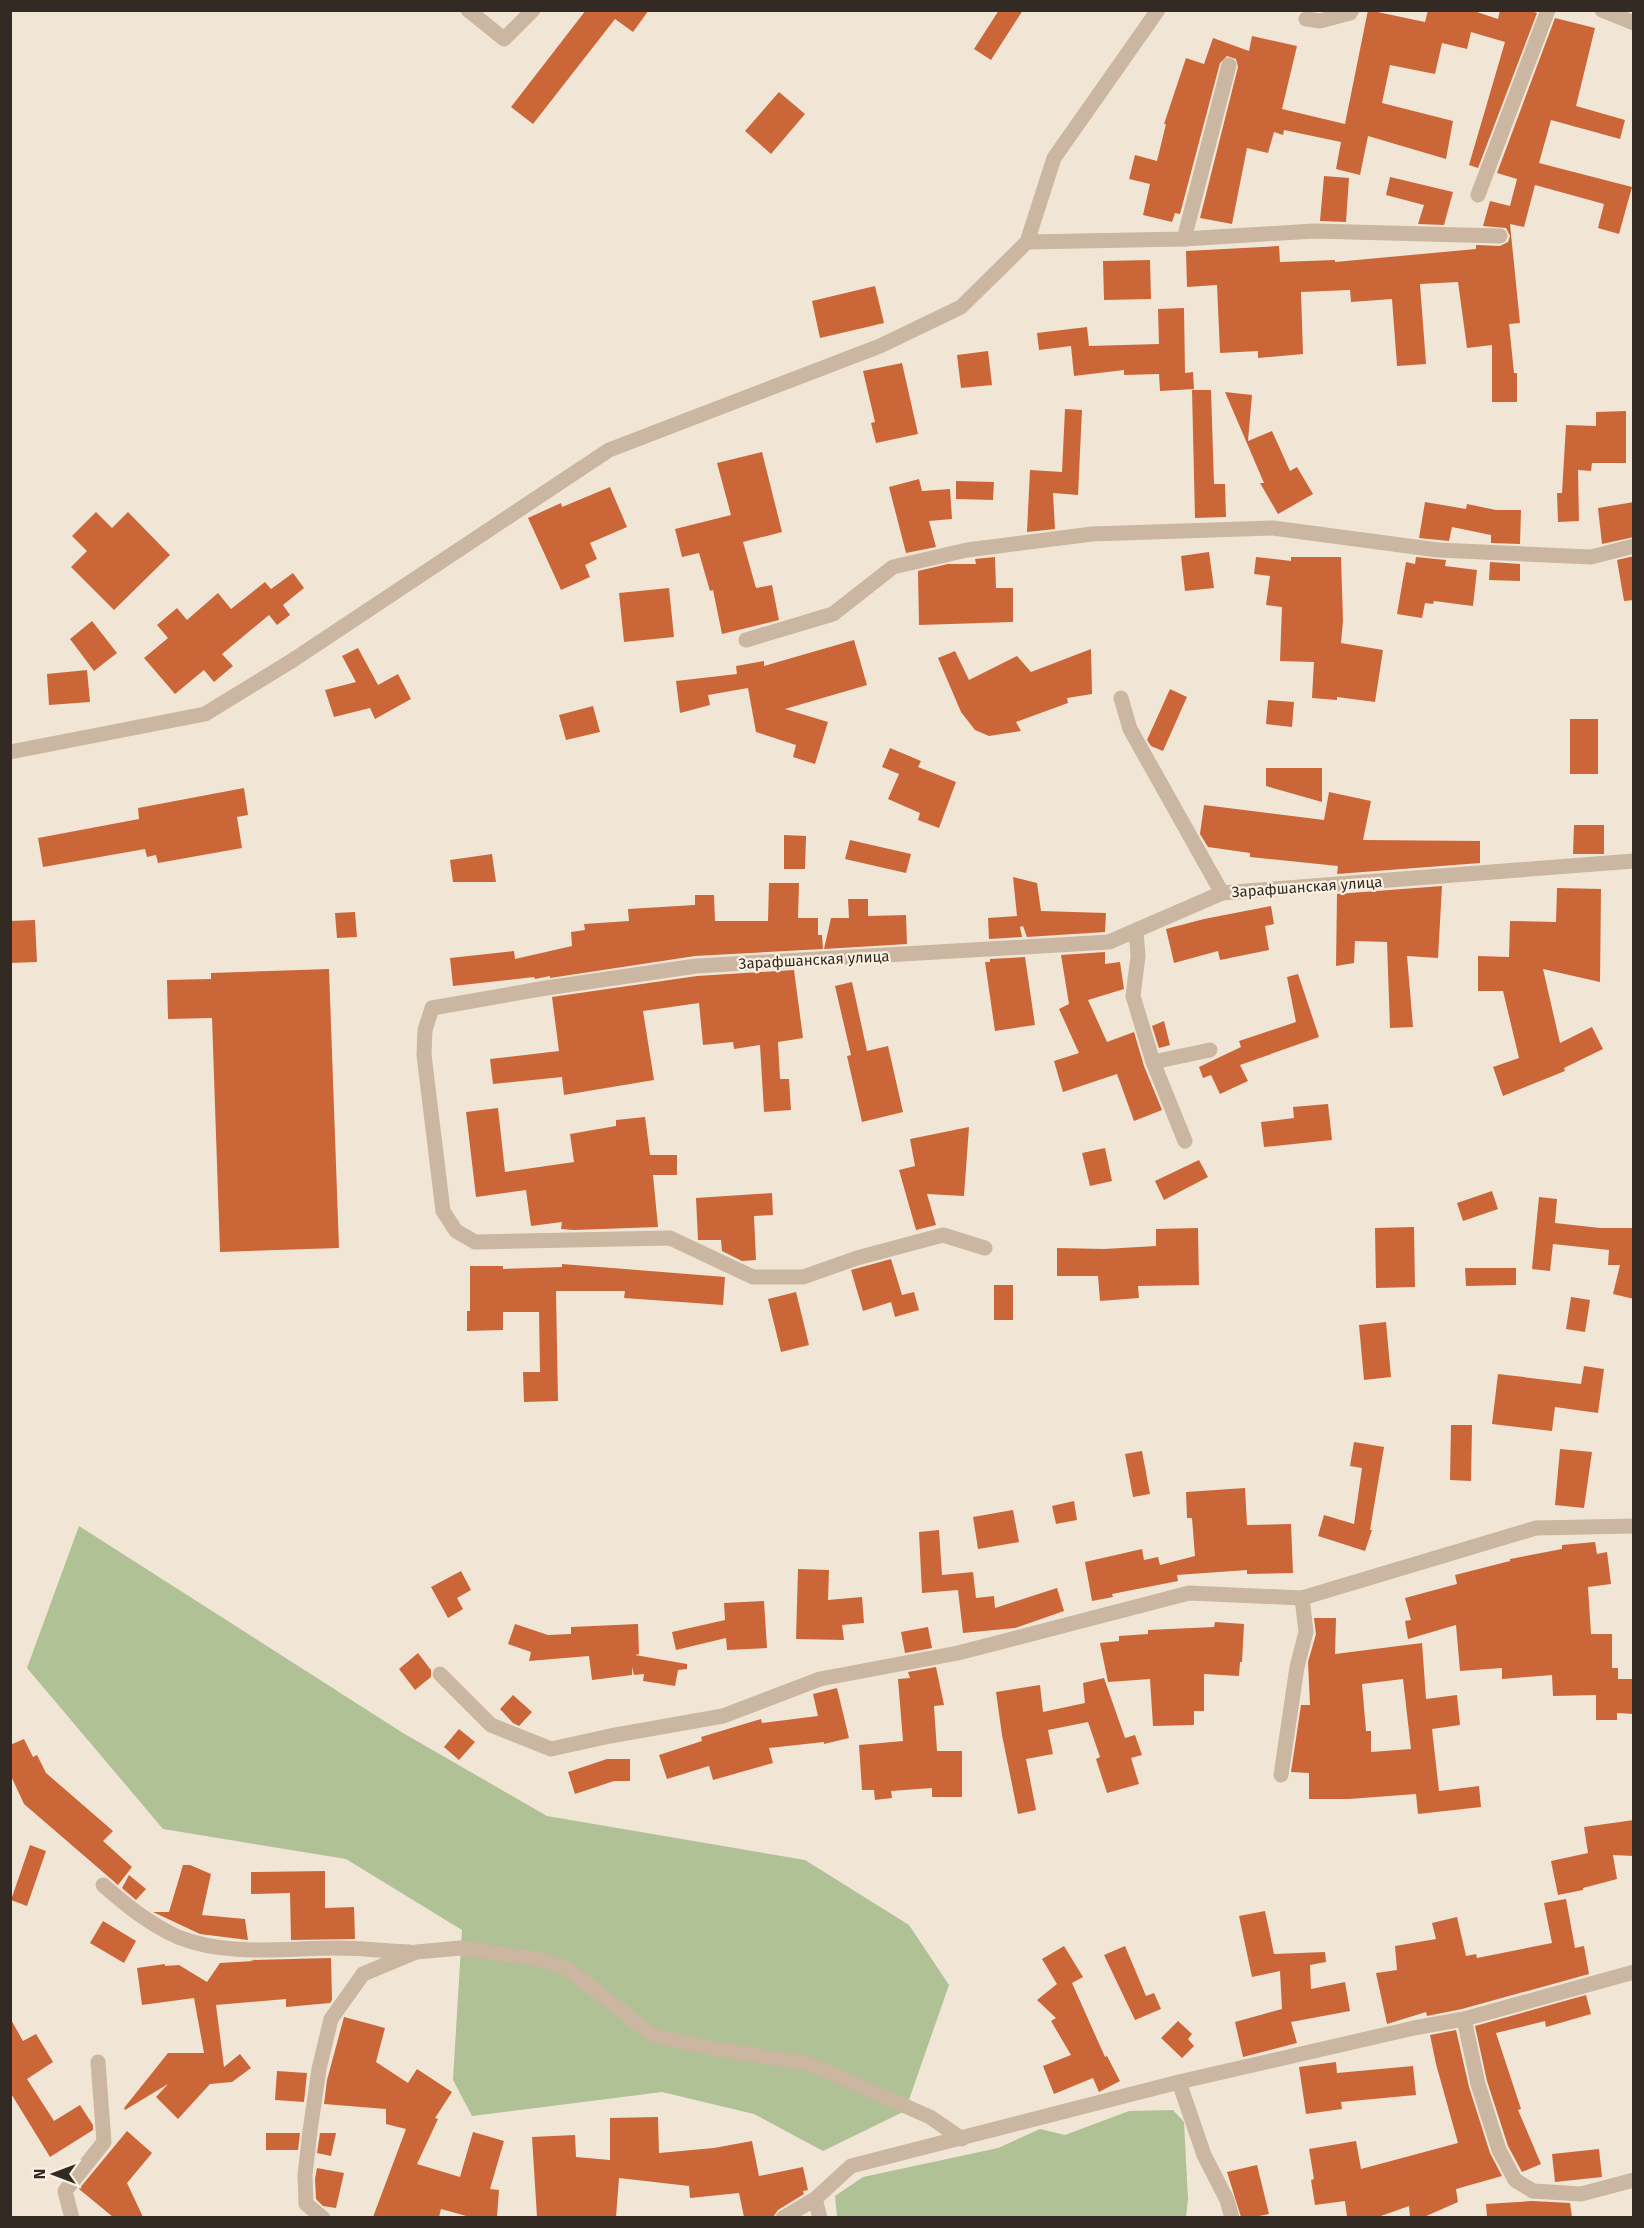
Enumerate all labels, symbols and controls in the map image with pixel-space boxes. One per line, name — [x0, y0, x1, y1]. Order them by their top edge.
street label: Зарафшанская улица — [1231, 873, 1383, 901]
street label: Зарафшанская улица — [738, 947, 890, 973]
north arrow — [24, 2144, 84, 2204]
text: N — [30, 2169, 49, 2179]

